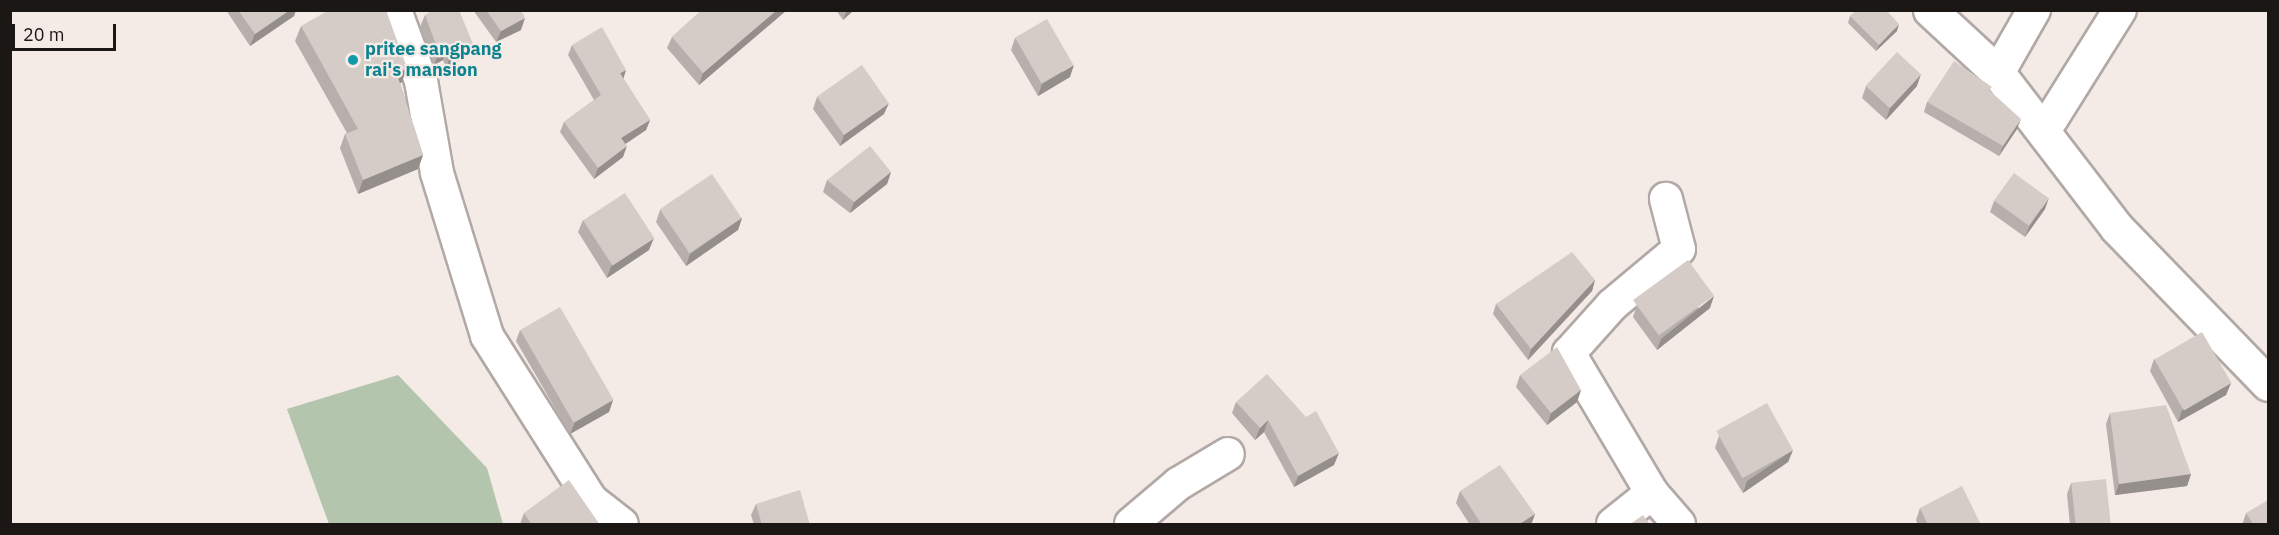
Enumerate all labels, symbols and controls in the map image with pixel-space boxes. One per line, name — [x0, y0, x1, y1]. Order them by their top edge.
scale bar — [15, 12, 118, 50]
text: 20 m — [23, 23, 65, 46]
place label: pritee sangpang rai's mansion — [365, 39, 501, 82]
marker: pritee sangpang rai's mansion — [346, 53, 360, 67]

